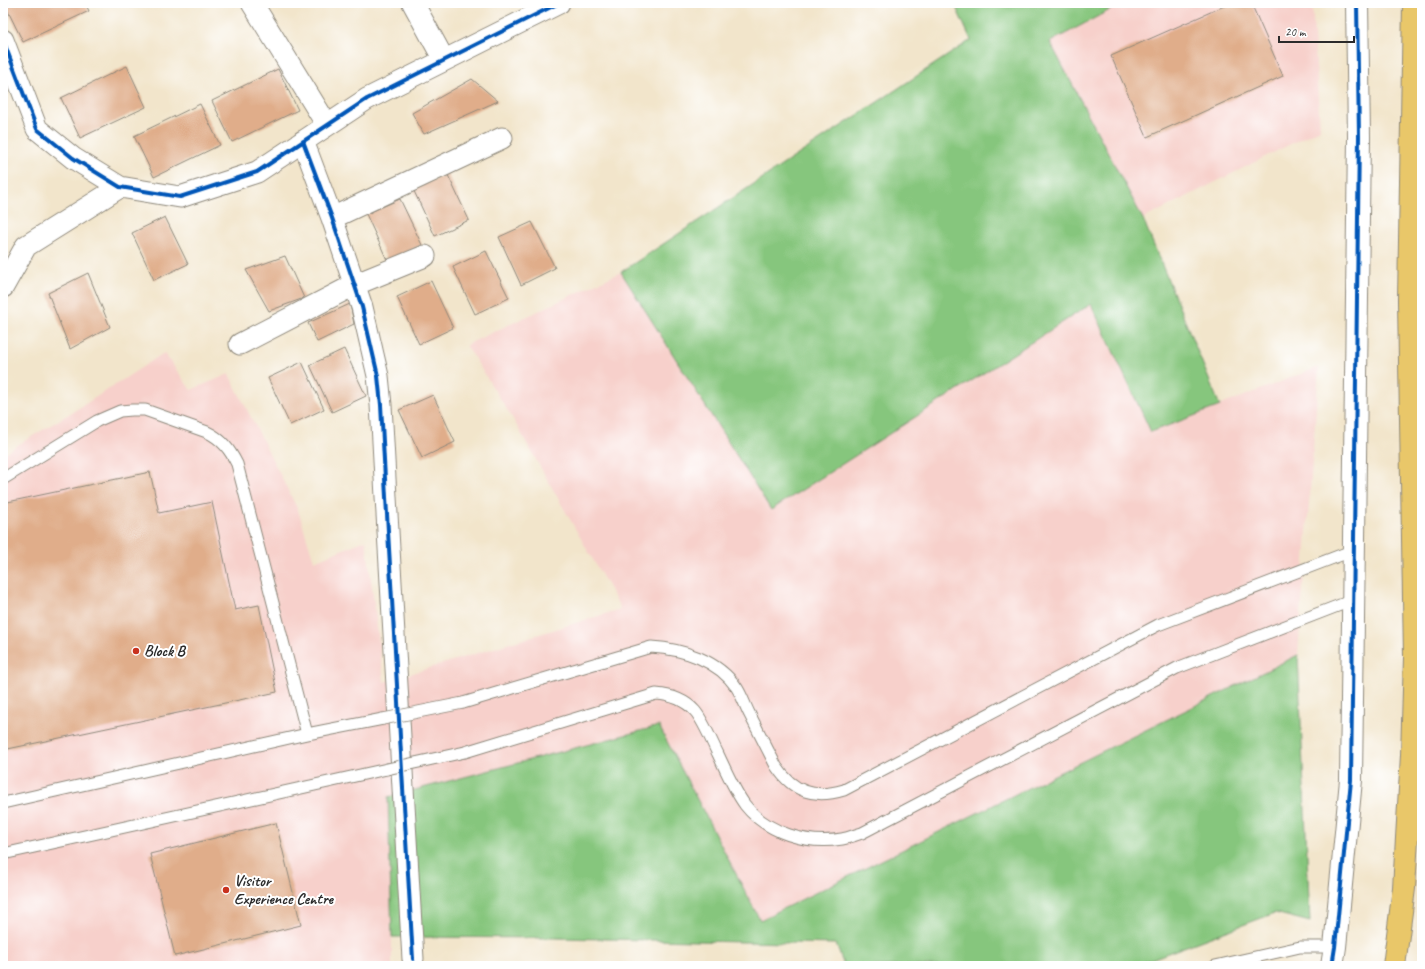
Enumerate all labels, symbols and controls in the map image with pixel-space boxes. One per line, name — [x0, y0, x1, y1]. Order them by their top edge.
scale bar — [1279, 18, 1354, 44]
text: 20 m — [1285, 24, 1307, 40]
place label: Block B — [144, 641, 187, 661]
marker: Block B — [131, 646, 141, 656]
place label: Visitor Experience Centre — [234, 871, 335, 909]
marker: Visitor Experience Centre — [221, 885, 231, 895]

